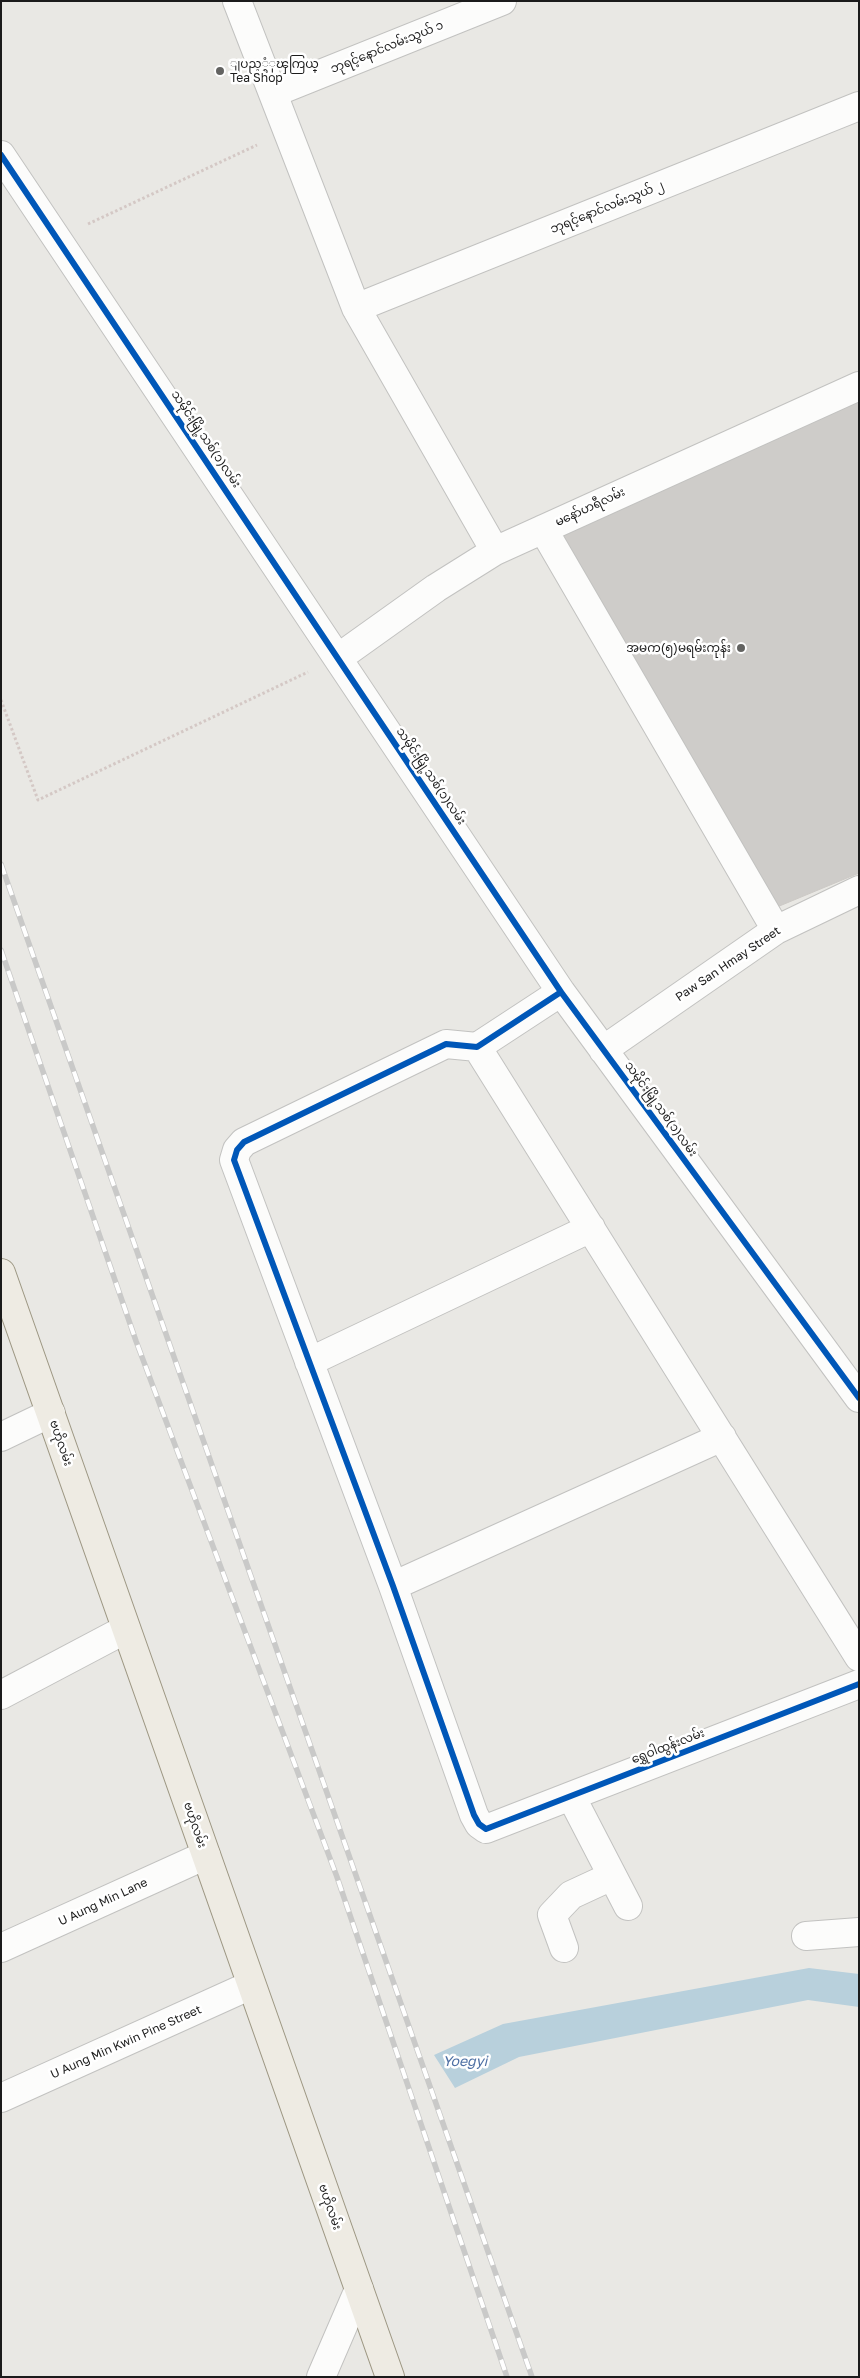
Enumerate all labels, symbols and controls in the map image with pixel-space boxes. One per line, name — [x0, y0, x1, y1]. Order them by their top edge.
street label: ဘုရင့်နောင်လမ်းသွယ် ၁ — [329, 18, 445, 76]
place label: ျပည့္စံုၾကြယ္ Tea Shop — [230, 57, 319, 85]
marker: ျပည့္စံုၾကြယ္ Tea Shop — [214, 65, 226, 77]
street label: ဘုရင့်နောင်လမ်းသွယ် ၂ — [548, 178, 666, 236]
street label: သမိုင်းမြို့သစ်(၁)လမ်း — [168, 388, 244, 490]
street label: မနော်ဟရီလမ်း — [553, 485, 627, 529]
place label: အမက(၅)မရမ်းကုန်း — [626, 641, 731, 655]
marker: အမက(၅)မရမ်းကုန်း — [735, 642, 747, 654]
street label: သမိုင်းမြို့သစ်(၁)လမ်း — [393, 725, 469, 827]
street label: Paw San Hmay Street — [673, 924, 783, 1004]
street label: သမိုင်းမြို့သစ်(၁)လမ်း — [622, 1059, 700, 1159]
street label: ဗဟိုလမ်း — [46, 1418, 76, 1468]
street label: ရွှေဝါထွန်းလမ်း — [629, 1725, 707, 1767]
street label: ဗဟိုလမ်း — [180, 1800, 210, 1850]
street label: U Aung Min Lane — [56, 1875, 150, 1929]
street label: U Aung Min Kwin Pine Street — [48, 2002, 204, 2082]
water label: Yoegyi — [443, 2054, 487, 2070]
street label: ဗဟိုလမ်း — [315, 2182, 345, 2232]

